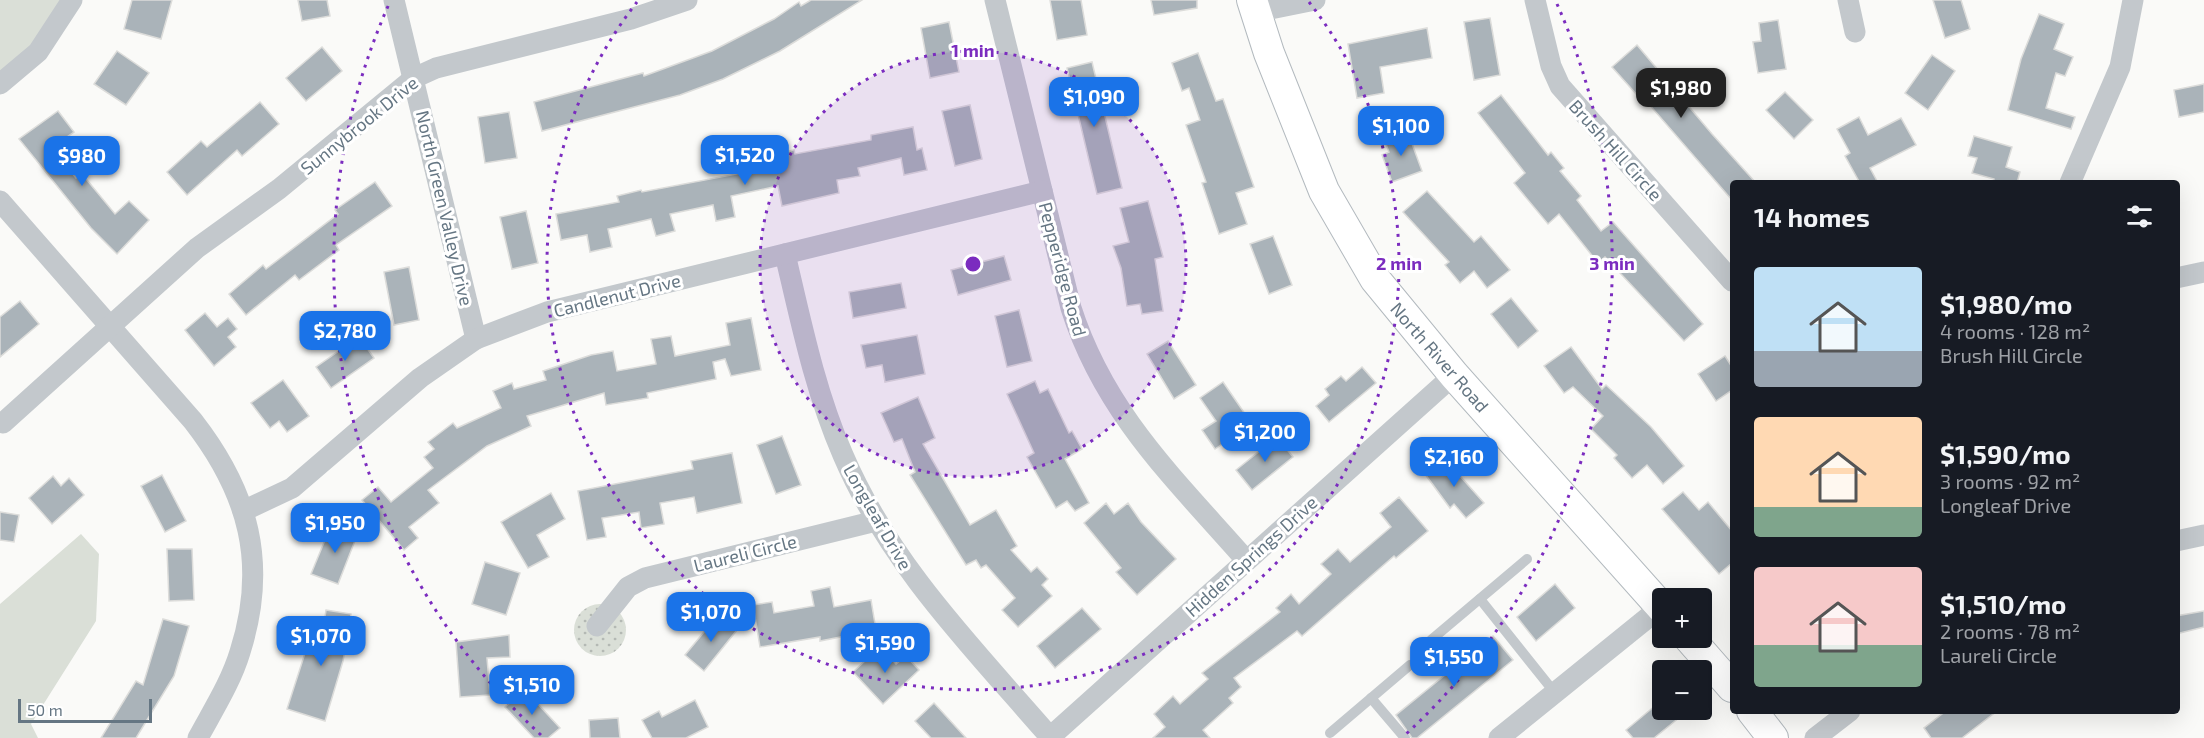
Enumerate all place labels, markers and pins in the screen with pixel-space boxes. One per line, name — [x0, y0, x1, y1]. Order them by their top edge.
pin: $1,980 — [1632, 68, 1730, 119]
pin: $1,090 — [1045, 77, 1143, 128]
pin: $1,100 — [1352, 106, 1450, 157]
pin: $1,520 — [696, 135, 794, 186]
pin: $980 — [46, 136, 118, 187]
centre of rings — [963, 254, 983, 274]
pin: $2,780 — [296, 311, 394, 362]
pin: $1,200 — [1216, 412, 1314, 463]
pin: $2,160 — [1405, 437, 1503, 488]
pin: $1,950 — [286, 503, 384, 554]
pin: $1,070 — [662, 592, 760, 643]
pin: $1,070 — [272, 616, 370, 667]
pin: $1,590 — [836, 623, 934, 674]
pin: $1,550 — [1405, 637, 1503, 688]
pin: $1,510 — [483, 665, 581, 716]

